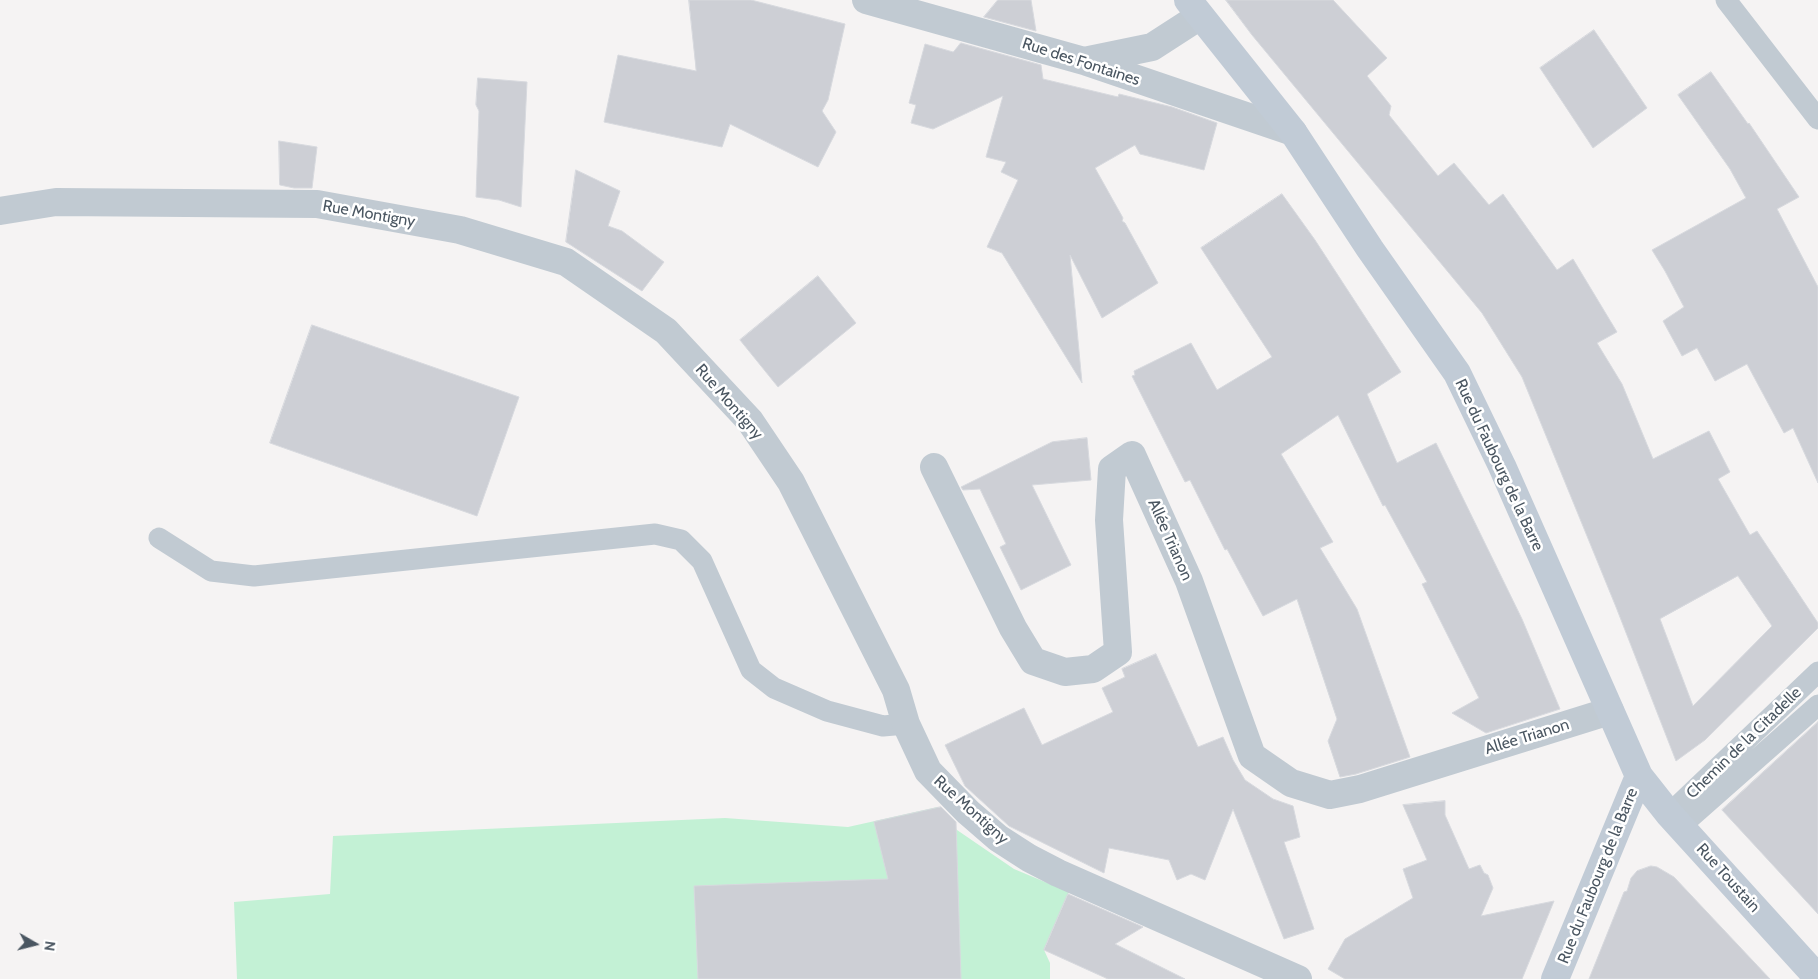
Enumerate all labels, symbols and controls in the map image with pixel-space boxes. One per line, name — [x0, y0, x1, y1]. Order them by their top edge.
street label: Rue des Fontaines — [1020, 34, 1142, 90]
street label: Rue Montigny — [321, 196, 417, 232]
street label: Rue Montigny — [691, 360, 767, 444]
street label: Rue du Faubourg de la Barre — [1451, 376, 1547, 554]
street label: Allée Trianon — [1144, 496, 1196, 584]
street label: Chemin de la Citadelle — [1683, 683, 1805, 803]
street label: Allée Trianon — [1483, 715, 1571, 759]
street label: Rue Montigny — [930, 772, 1012, 848]
street label: Rue du Faubourg de la Barre — [1554, 785, 1642, 967]
street label: Rue Toustain — [1692, 840, 1764, 916]
north arrow — [10, 919, 60, 969]
text: N — [40, 940, 59, 952]

